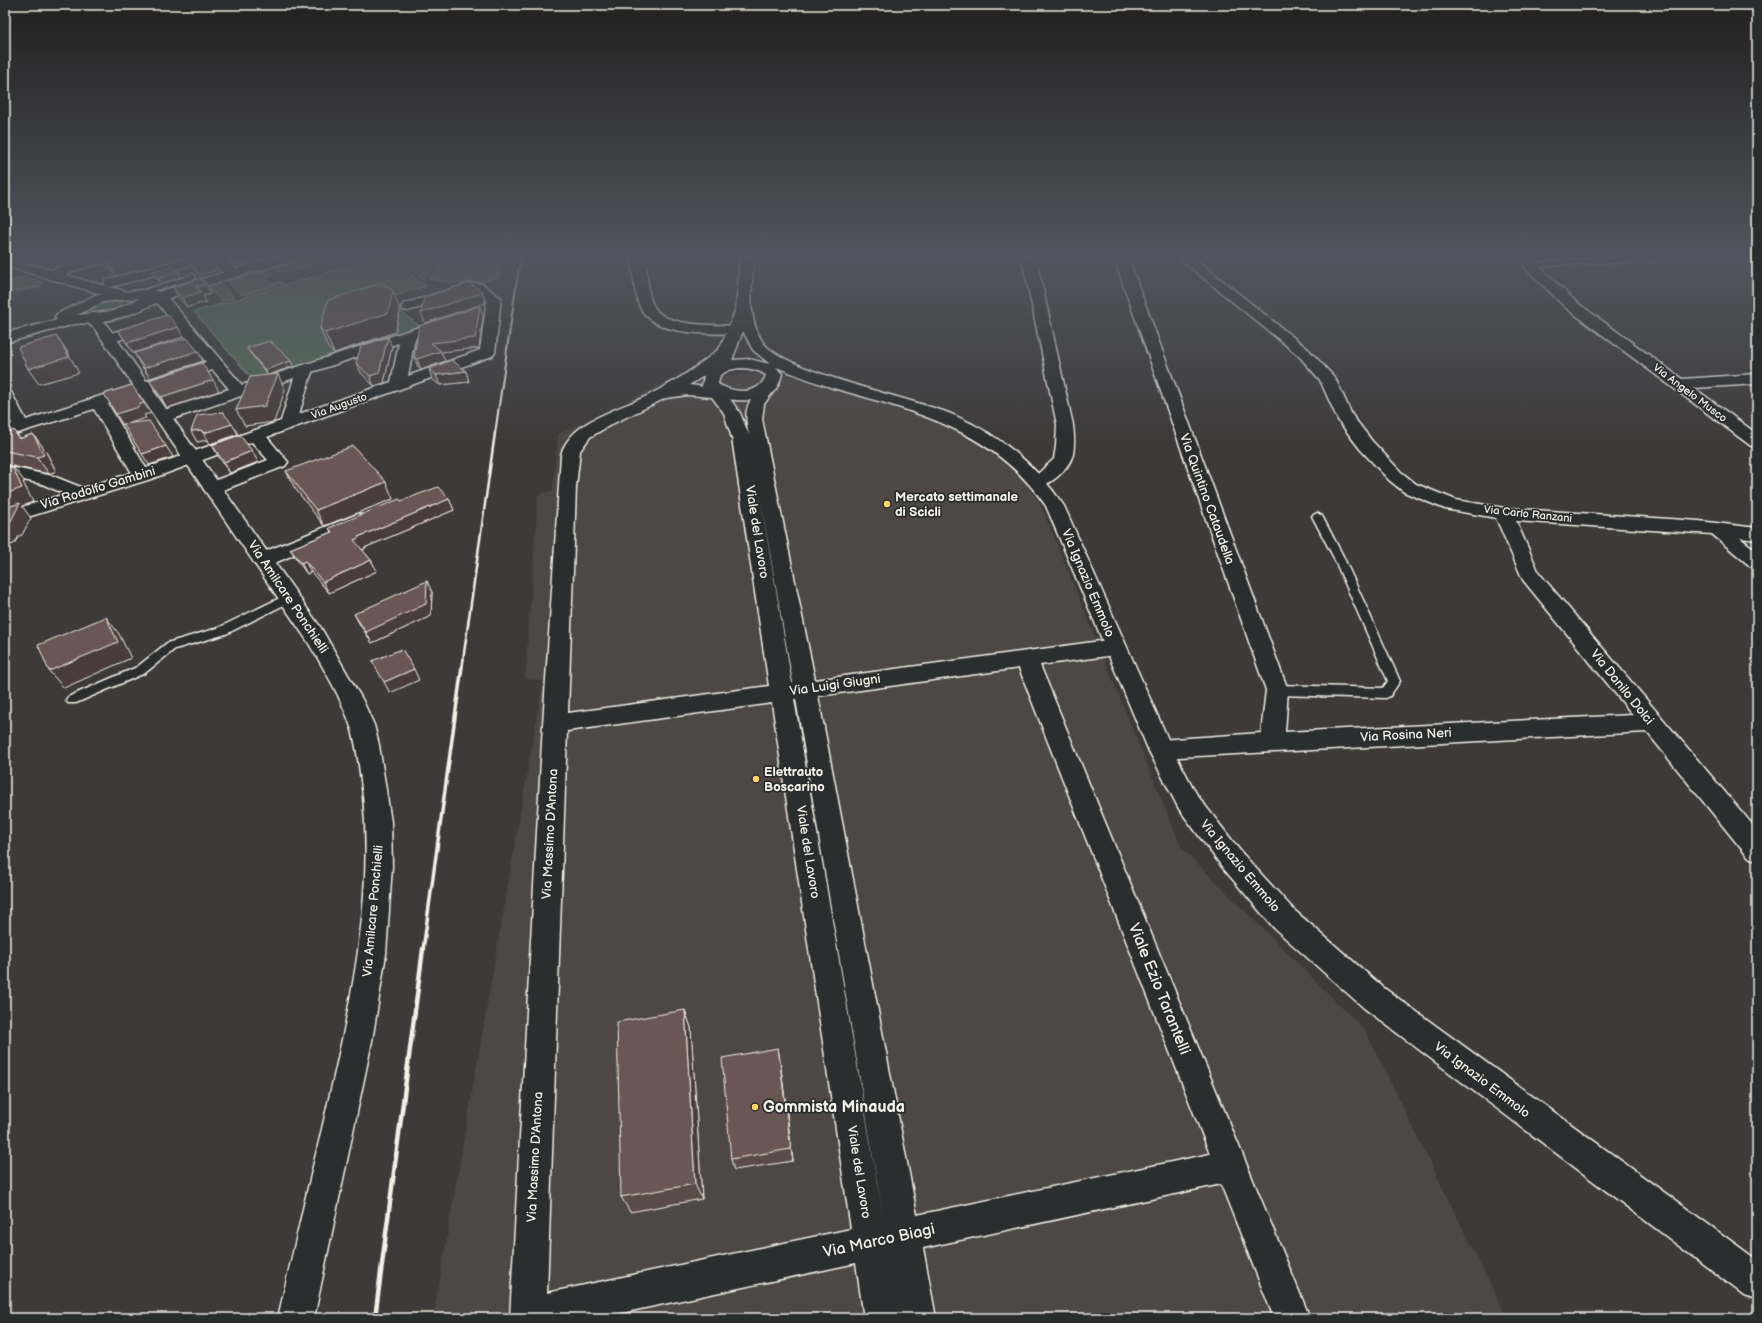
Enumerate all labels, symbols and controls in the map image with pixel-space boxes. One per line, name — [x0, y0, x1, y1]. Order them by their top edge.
street label: Via Angelo Musco — [1650, 361, 1730, 425]
street label: Via Augusto — [309, 390, 369, 422]
street label: Via Quintino Cataudella — [1176, 431, 1238, 567]
street label: Via Rodolfo Gambini — [39, 463, 157, 513]
street label: Viale del Lavoro — [742, 484, 772, 580]
place label: Mercato settimanale di Scicli — [895, 489, 1018, 520]
marker: Mercato settimanale di Scicli — [882, 499, 892, 509]
street label: Via Carlo Ranzani — [1483, 503, 1573, 525]
street label: Via Ignazio Emmolo — [1058, 526, 1118, 640]
street label: Via Amilcare Ponchielli — [244, 538, 332, 656]
street label: Via Danilo Dolci — [1587, 646, 1657, 728]
street label: Via Luigi Giugni — [788, 671, 882, 699]
street label: Via Rosina Neri — [1360, 725, 1452, 745]
place label: Elettrauto Boscarino — [764, 764, 825, 795]
street label: Via Massimo D'Antona — [539, 768, 561, 900]
marker: Elettrauto Boscarino — [751, 774, 761, 784]
street label: Viale del Lavoro — [793, 804, 823, 900]
street label: Via Ignazio Emmolo — [1197, 816, 1283, 916]
street label: Via Amilcare Ponchielli — [359, 844, 387, 978]
street label: Viale Ezio Tarantelli — [1124, 920, 1194, 1058]
street label: Via Ignazio Emmolo — [1431, 1039, 1533, 1121]
street label: Via Massimo D'Antona — [524, 1091, 546, 1223]
place label: Gommista Minauda — [763, 1098, 905, 1117]
marker: Gommista Minauda — [750, 1102, 760, 1112]
street label: Viale del Lavoro — [844, 1124, 874, 1220]
street label: Via Marco Biagi — [821, 1220, 937, 1262]

